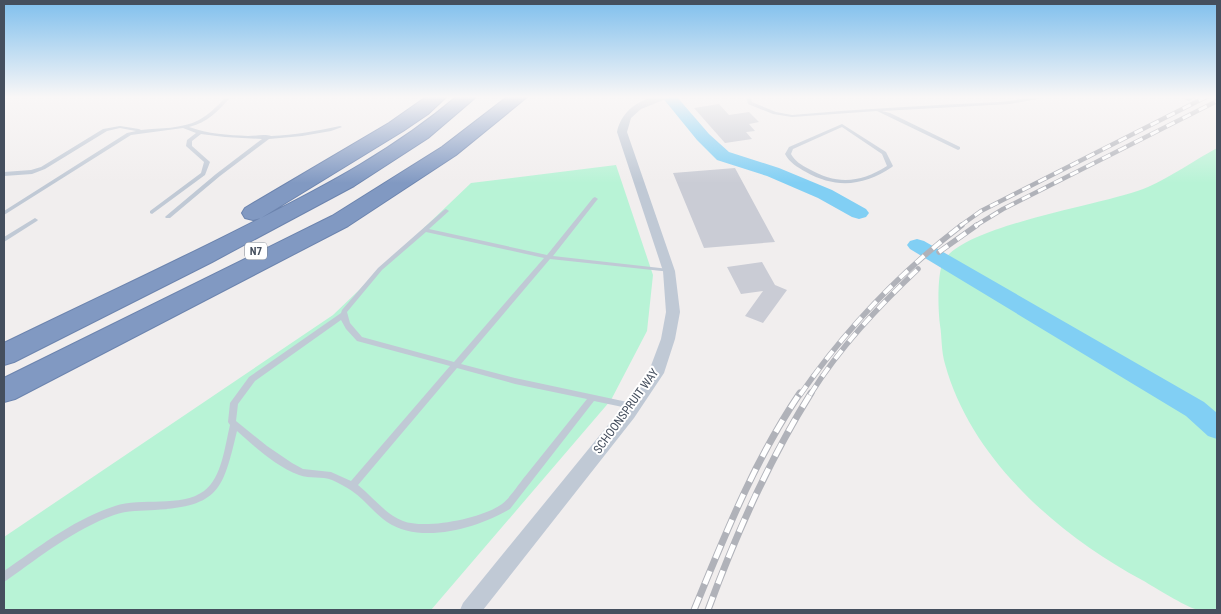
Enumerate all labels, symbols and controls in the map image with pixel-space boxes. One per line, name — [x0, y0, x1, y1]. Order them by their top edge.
road number: N7 — [245, 242, 267, 260]
street label: SCHOONSPRUIT WAY — [591, 365, 662, 456]

